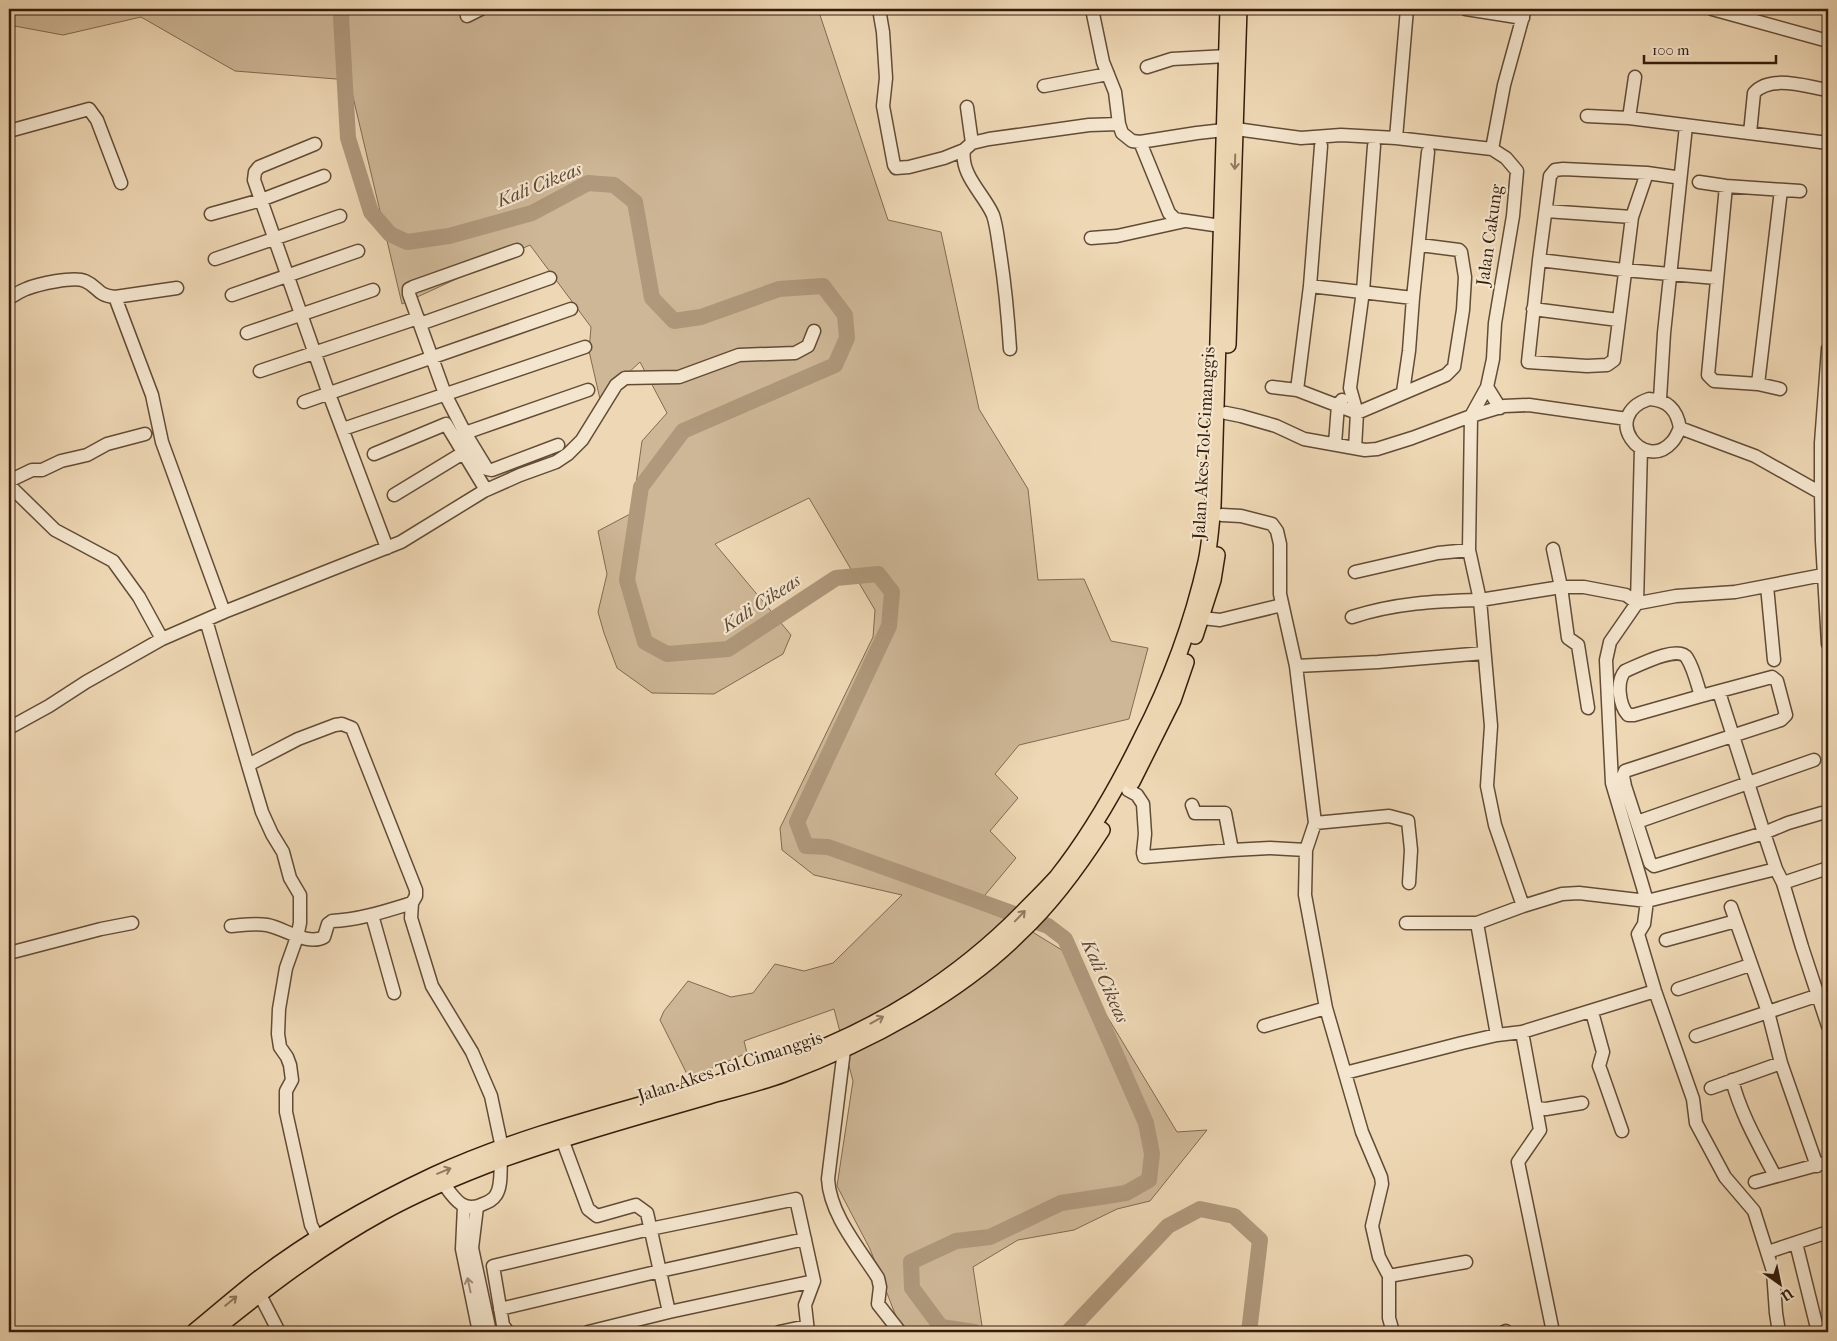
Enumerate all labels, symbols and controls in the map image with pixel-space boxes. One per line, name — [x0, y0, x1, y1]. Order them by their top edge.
scale bar — [1644, 32, 1777, 64]
text: 100 m — [1652, 41, 1690, 59]
one-way arrow — [1230, 154, 1240, 170]
water label: Kali Cikeas — [491, 158, 586, 213]
street label: Jalan Cakung — [1472, 183, 1508, 289]
street label: Jalan Akes Tol Cimanggis — [1188, 346, 1220, 542]
water label: Kali Cikeas — [716, 569, 806, 638]
one-way arrow — [1013, 911, 1025, 923]
water label: Kali Cikeas — [1076, 934, 1134, 1027]
one-way arrow — [870, 1015, 885, 1025]
street label: Jalan Akes Tol Cimanggis — [633, 1027, 825, 1107]
one-way arrow — [436, 1166, 451, 1175]
north arrow — [1754, 1258, 1804, 1308]
one-way arrow — [464, 1277, 474, 1293]
text: U — [1778, 1284, 1797, 1305]
one-way arrow — [224, 1296, 237, 1307]

